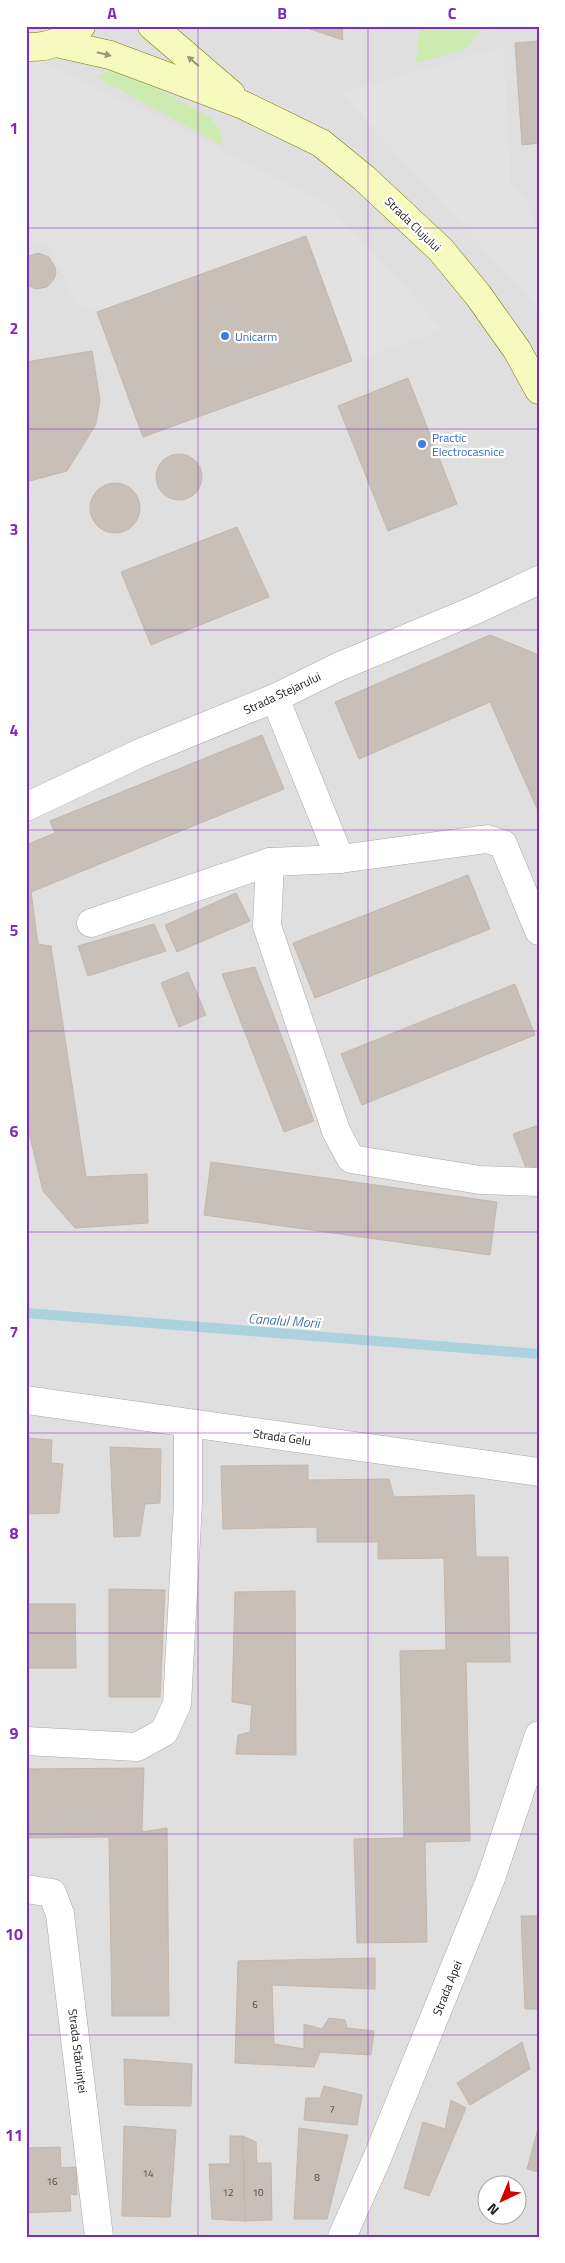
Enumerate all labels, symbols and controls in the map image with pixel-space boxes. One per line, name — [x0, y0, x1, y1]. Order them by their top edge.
text: A — [107, 1, 117, 25]
text: B — [277, 1, 287, 25]
text: C — [448, 1, 457, 25]
one-way arrow — [97, 50, 112, 58]
one-way arrow — [188, 55, 200, 67]
text: 1 — [10, 116, 18, 140]
street label: Strada Clujului — [380, 192, 446, 256]
text: 2 — [10, 316, 18, 340]
place label: Unicarm — [235, 327, 277, 346]
marker: Unicarm — [219, 330, 231, 342]
place label: Practic Electrocasnice — [432, 428, 504, 461]
marker: Practic Electrocasnice — [416, 438, 428, 450]
text: 3 — [10, 517, 18, 541]
street label: Strada Stejarului — [240, 667, 324, 719]
text: 4 — [10, 718, 19, 742]
text: 5 — [10, 918, 19, 942]
text: 6 — [10, 1119, 19, 1143]
water label: Canalul Morii — [247, 1307, 323, 1333]
text: 7 — [10, 1320, 18, 1344]
street label: Strada Gelu — [252, 1424, 312, 1450]
text: 8 — [10, 1521, 19, 1545]
text: 9 — [10, 1721, 19, 1745]
text: 10 — [5, 1922, 23, 1946]
street label: Strada Apei — [427, 1958, 467, 2018]
house number: 6 — [252, 1997, 258, 2012]
street label: Strada Stăruinței — [63, 2008, 93, 2094]
house number: 7 — [329, 2102, 335, 2117]
text: 11 — [5, 2123, 23, 2147]
house number: 14 — [142, 2166, 154, 2181]
house number: 8 — [314, 2170, 320, 2185]
house number: 16 — [46, 2174, 58, 2189]
north arrow — [478, 2176, 528, 2226]
house number: 12 — [222, 2185, 234, 2200]
house number: 10 — [252, 2185, 264, 2200]
text: N — [482, 2199, 503, 2221]

